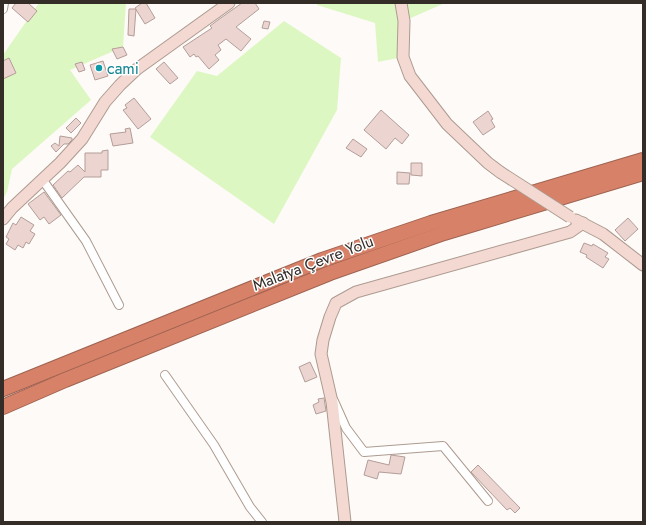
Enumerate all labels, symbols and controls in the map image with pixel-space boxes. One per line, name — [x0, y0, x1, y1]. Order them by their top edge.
place label: cami — [107, 57, 139, 80]
marker: cami — [94, 63, 104, 73]
street label: Malatya Çevre Yolu — [249, 229, 377, 297]

